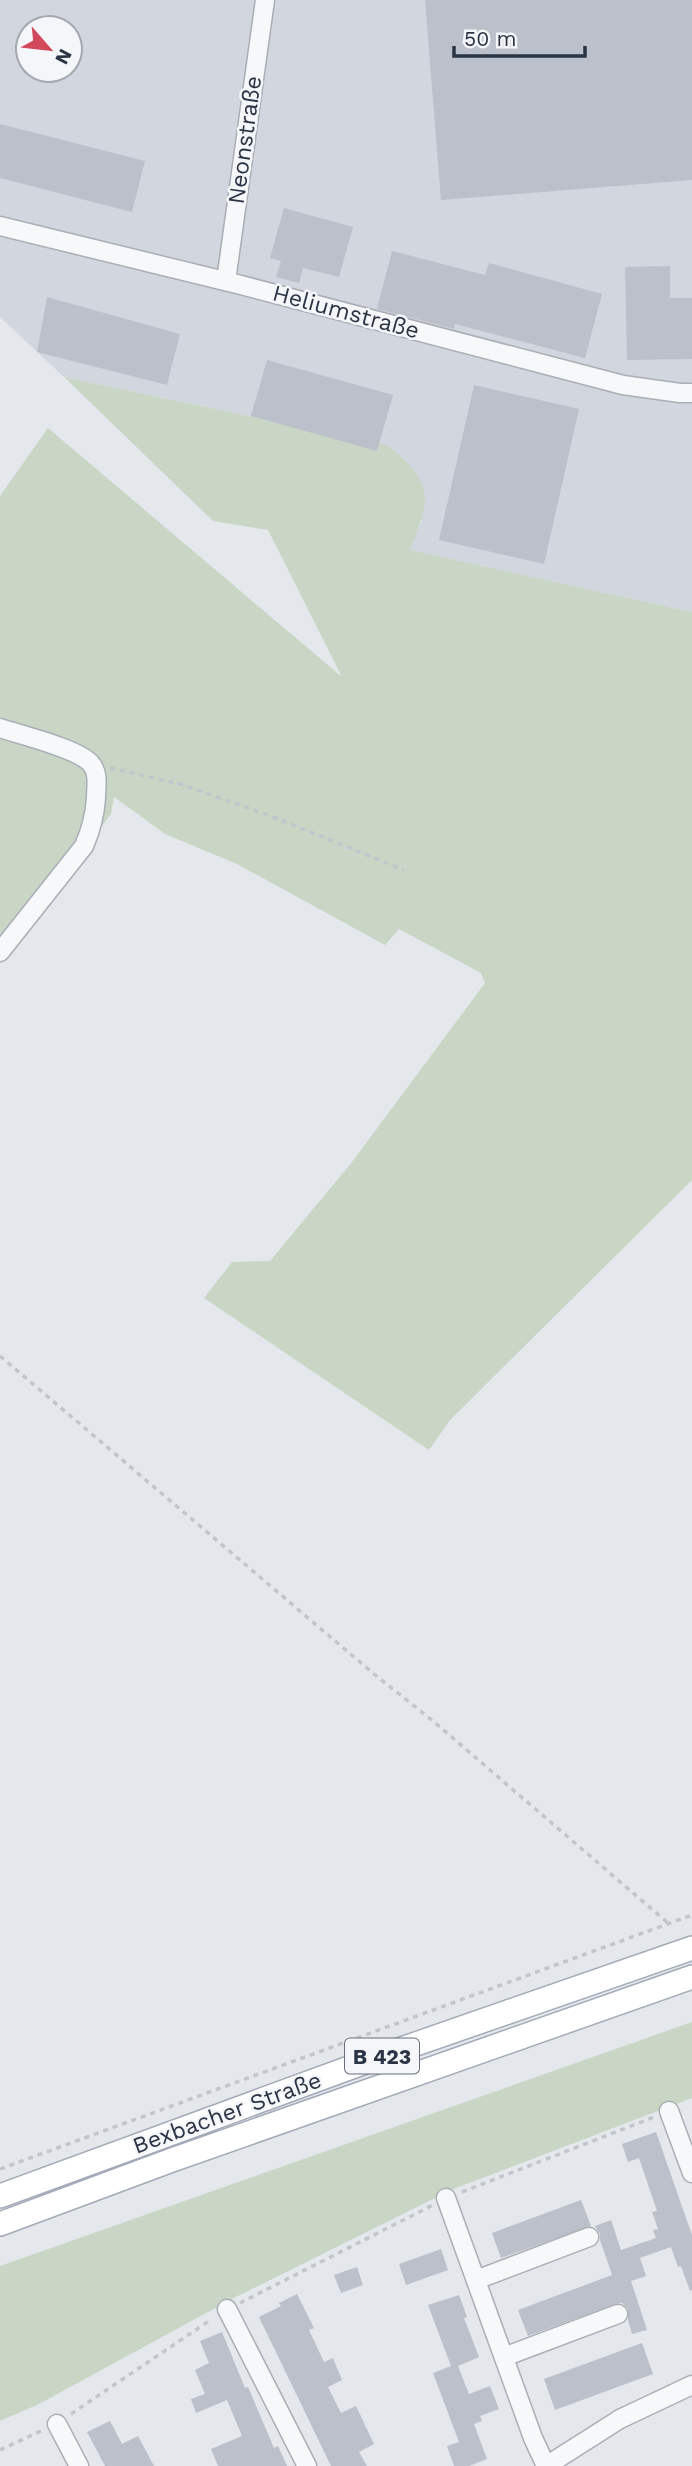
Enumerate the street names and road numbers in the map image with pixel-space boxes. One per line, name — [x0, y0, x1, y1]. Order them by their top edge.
street label: Neonstraße — [223, 74, 267, 206]
street label: Heliumstraße — [270, 279, 422, 345]
road number: B 423 — [345, 2038, 419, 2074]
street label: Bexbacher Straße — [129, 2066, 325, 2160]

